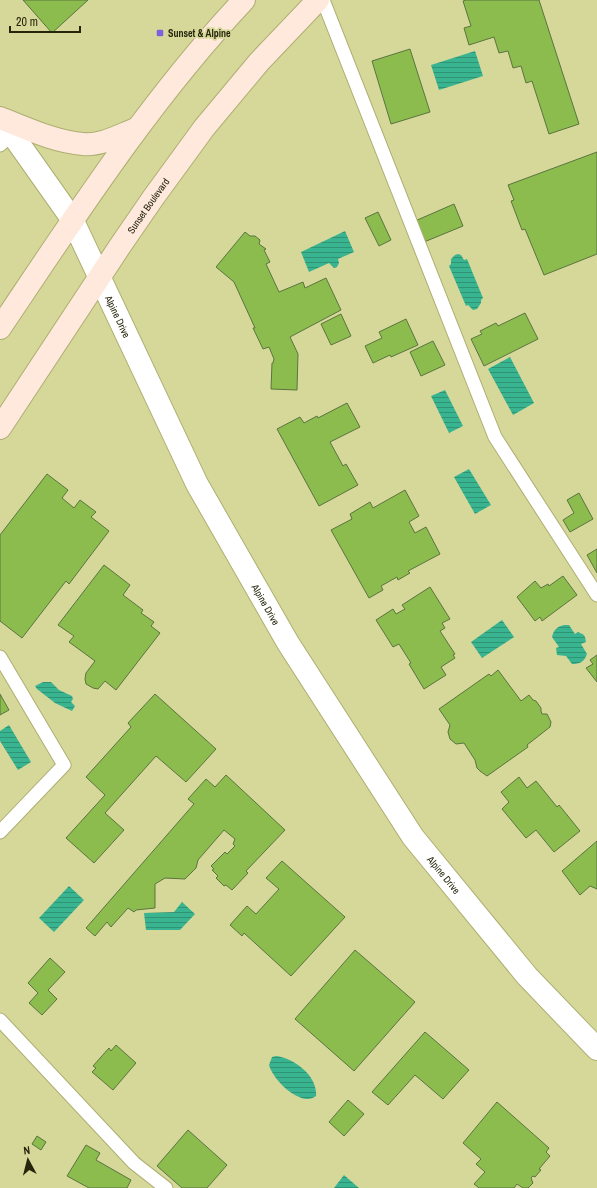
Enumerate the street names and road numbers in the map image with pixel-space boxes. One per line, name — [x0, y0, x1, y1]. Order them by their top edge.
street label: Sunset Boulevard — [124, 176, 172, 236]
street label: Alpine Drive — [102, 293, 133, 340]
street label: Alpine Drive — [248, 581, 283, 628]
street label: Alpine Drive — [424, 853, 463, 897]

